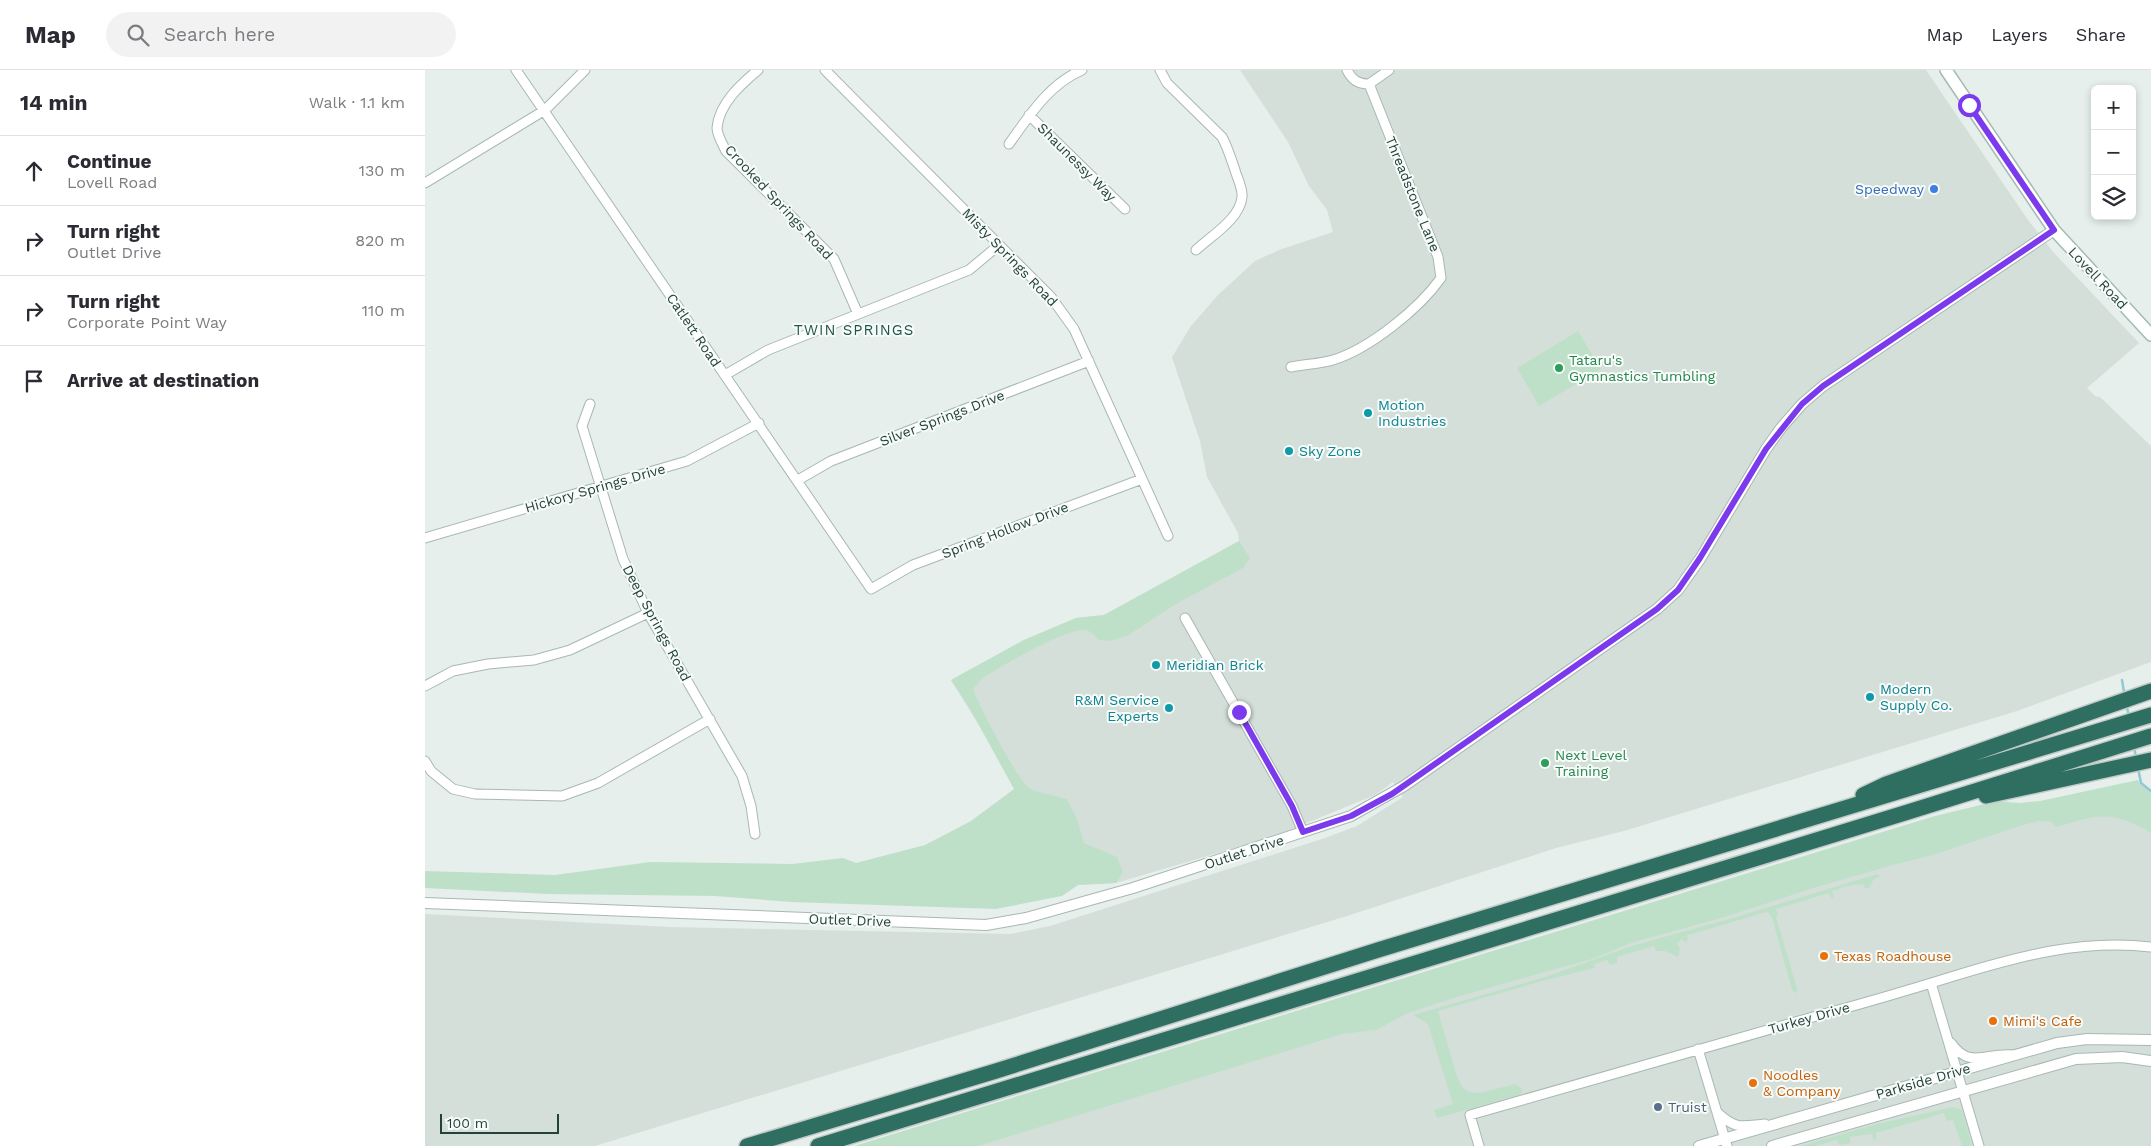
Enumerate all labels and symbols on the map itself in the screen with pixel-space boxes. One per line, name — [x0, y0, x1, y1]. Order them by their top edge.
route start — [1958, 94, 1981, 117]
street label: Shaunessy Way — [1034, 119, 1120, 205]
street label: Threadstone Lane — [1382, 134, 1444, 254]
street label: Crooked Springs Road — [722, 141, 836, 263]
place label: Speedway — [1855, 181, 1925, 197]
marker: Speedway — [1928, 183, 1940, 195]
street label: Misty Springs Road — [959, 205, 1061, 309]
street label: Lovell Road — [2065, 244, 2131, 312]
street label: Catlett Road — [664, 290, 724, 370]
district label: TWIN SPRINGS — [794, 321, 914, 339]
place label: Tataru's Gymnastics Tumbling — [1569, 352, 1716, 384]
marker: Tataru's Gymnastics Tumbling — [1553, 362, 1565, 374]
street label: Silver Springs Drive — [877, 387, 1007, 449]
place label: Motion Industries — [1378, 397, 1446, 429]
marker: Motion Industries — [1362, 407, 1374, 419]
place label: Sky Zone — [1299, 443, 1361, 459]
marker: Sky Zone — [1283, 445, 1295, 457]
street label: Hickory Springs Drive — [523, 460, 667, 516]
street label: Spring Hollow Drive — [939, 498, 1071, 562]
street label: Deep Springs Road — [620, 562, 694, 684]
place label: Meridian Brick — [1166, 657, 1264, 673]
marker: Meridian Brick — [1150, 659, 1162, 671]
place label: Modern Supply Co. — [1880, 681, 1952, 713]
marker: Modern Supply Co. — [1864, 691, 1876, 703]
place label: R&M Service Experts — [1075, 692, 1159, 724]
route end — [1228, 701, 1251, 724]
marker: R&M Service Experts — [1163, 702, 1175, 714]
place label: Next Level Training — [1555, 747, 1627, 779]
marker: Next Level Training — [1539, 757, 1551, 769]
street label: Outlet Drive — [1202, 832, 1286, 872]
street label: Outlet Drive — [808, 911, 892, 929]
place label: Texas Roadhouse — [1834, 948, 1951, 964]
marker: Texas Roadhouse — [1818, 950, 1830, 962]
street label: Turkey Drive — [1767, 999, 1851, 1037]
place label: Mimi's Cafe — [2003, 1013, 2082, 1029]
marker: Mimi's Cafe — [1987, 1015, 1999, 1027]
street label: Parkside Drive — [1874, 1060, 1972, 1102]
place label: Noodles & Company — [1763, 1067, 1841, 1099]
marker: Noodles & Company — [1747, 1077, 1759, 1089]
place label: Truist — [1668, 1099, 1707, 1115]
marker: Truist — [1652, 1101, 1664, 1113]
scale bar — [440, 1111, 559, 1134]

